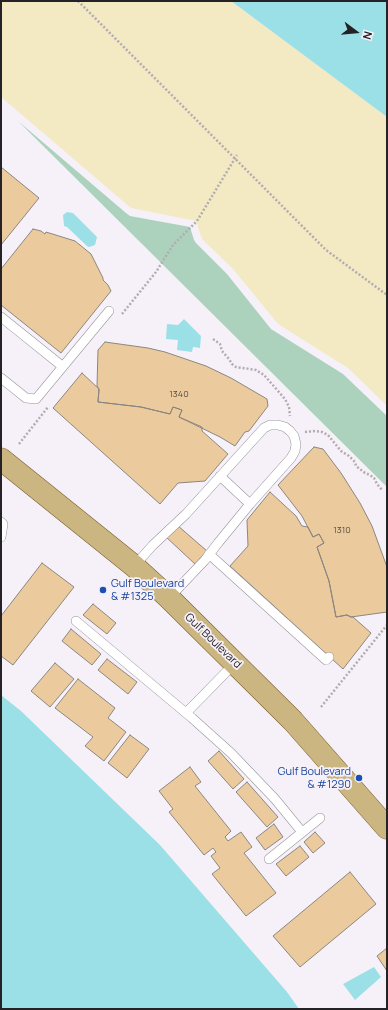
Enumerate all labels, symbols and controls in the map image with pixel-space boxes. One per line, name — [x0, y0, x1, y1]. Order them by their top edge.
north arrow — [336, 12, 376, 52]
text: N — [360, 30, 376, 41]
house number: 1340 — [169, 389, 189, 399]
house number: 1310 — [333, 525, 351, 535]
place label: Gulf Boulevard & #1325 — [111, 577, 184, 603]
marker: Gulf Boulevard & #1325 — [98, 585, 108, 595]
street label: Gulf Boulevard — [182, 611, 244, 671]
place label: Gulf Boulevard & #1290 — [278, 765, 351, 791]
marker: Gulf Boulevard & #1290 — [354, 773, 364, 783]

